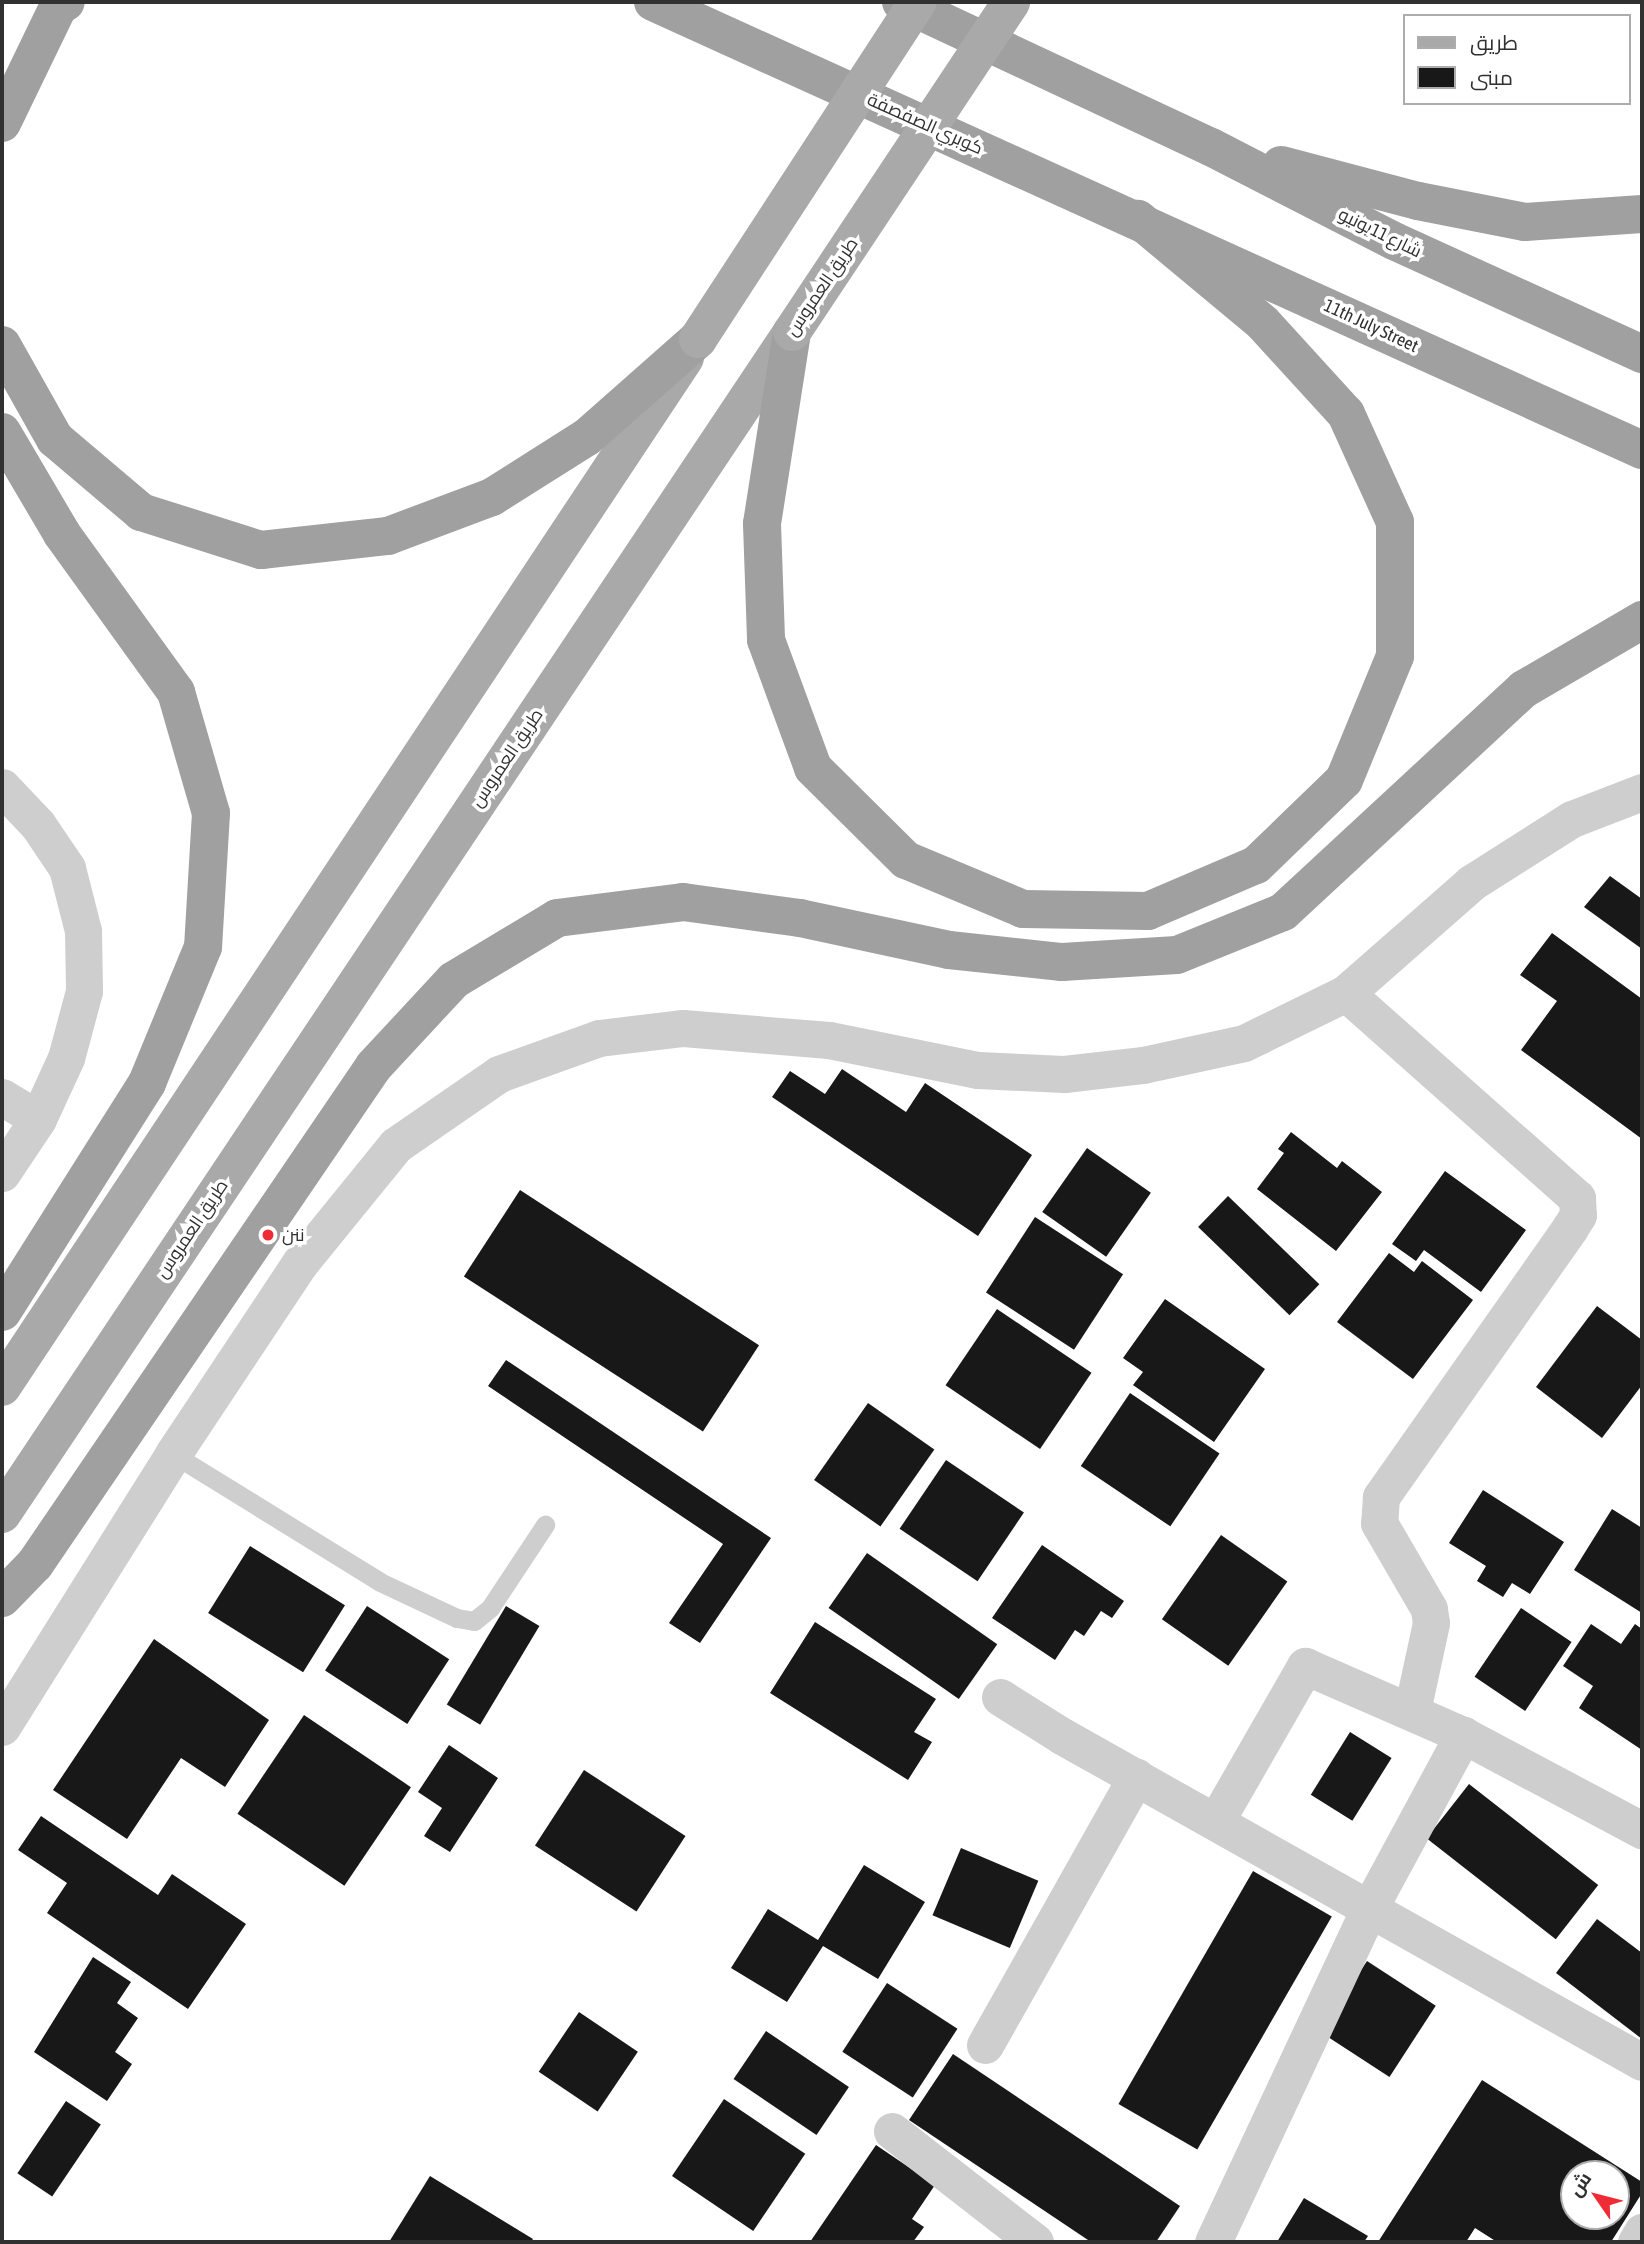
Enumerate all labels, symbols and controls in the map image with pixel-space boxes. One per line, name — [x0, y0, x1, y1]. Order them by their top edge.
legend — [1402, 14, 1630, 105]
text: طريق — [1470, 30, 1518, 54]
text: مبنى — [1470, 65, 1513, 89]
street label: كوبري الصفصفة — [864, 89, 986, 159]
street label: شارع 11يونيو — [1335, 204, 1425, 262]
street label: طريق العمروس — [781, 234, 863, 340]
street label: 11th July Street — [1320, 295, 1422, 357]
street label: طريق العمروس — [466, 705, 548, 811]
street label: طريق العمروس — [151, 1176, 233, 1282]
place label: ننن — [282, 1224, 305, 1246]
marker: ننن — [260, 1227, 276, 1243]
north arrow — [1560, 2160, 1630, 2230]
text: ش — [1563, 2168, 1595, 2200]

